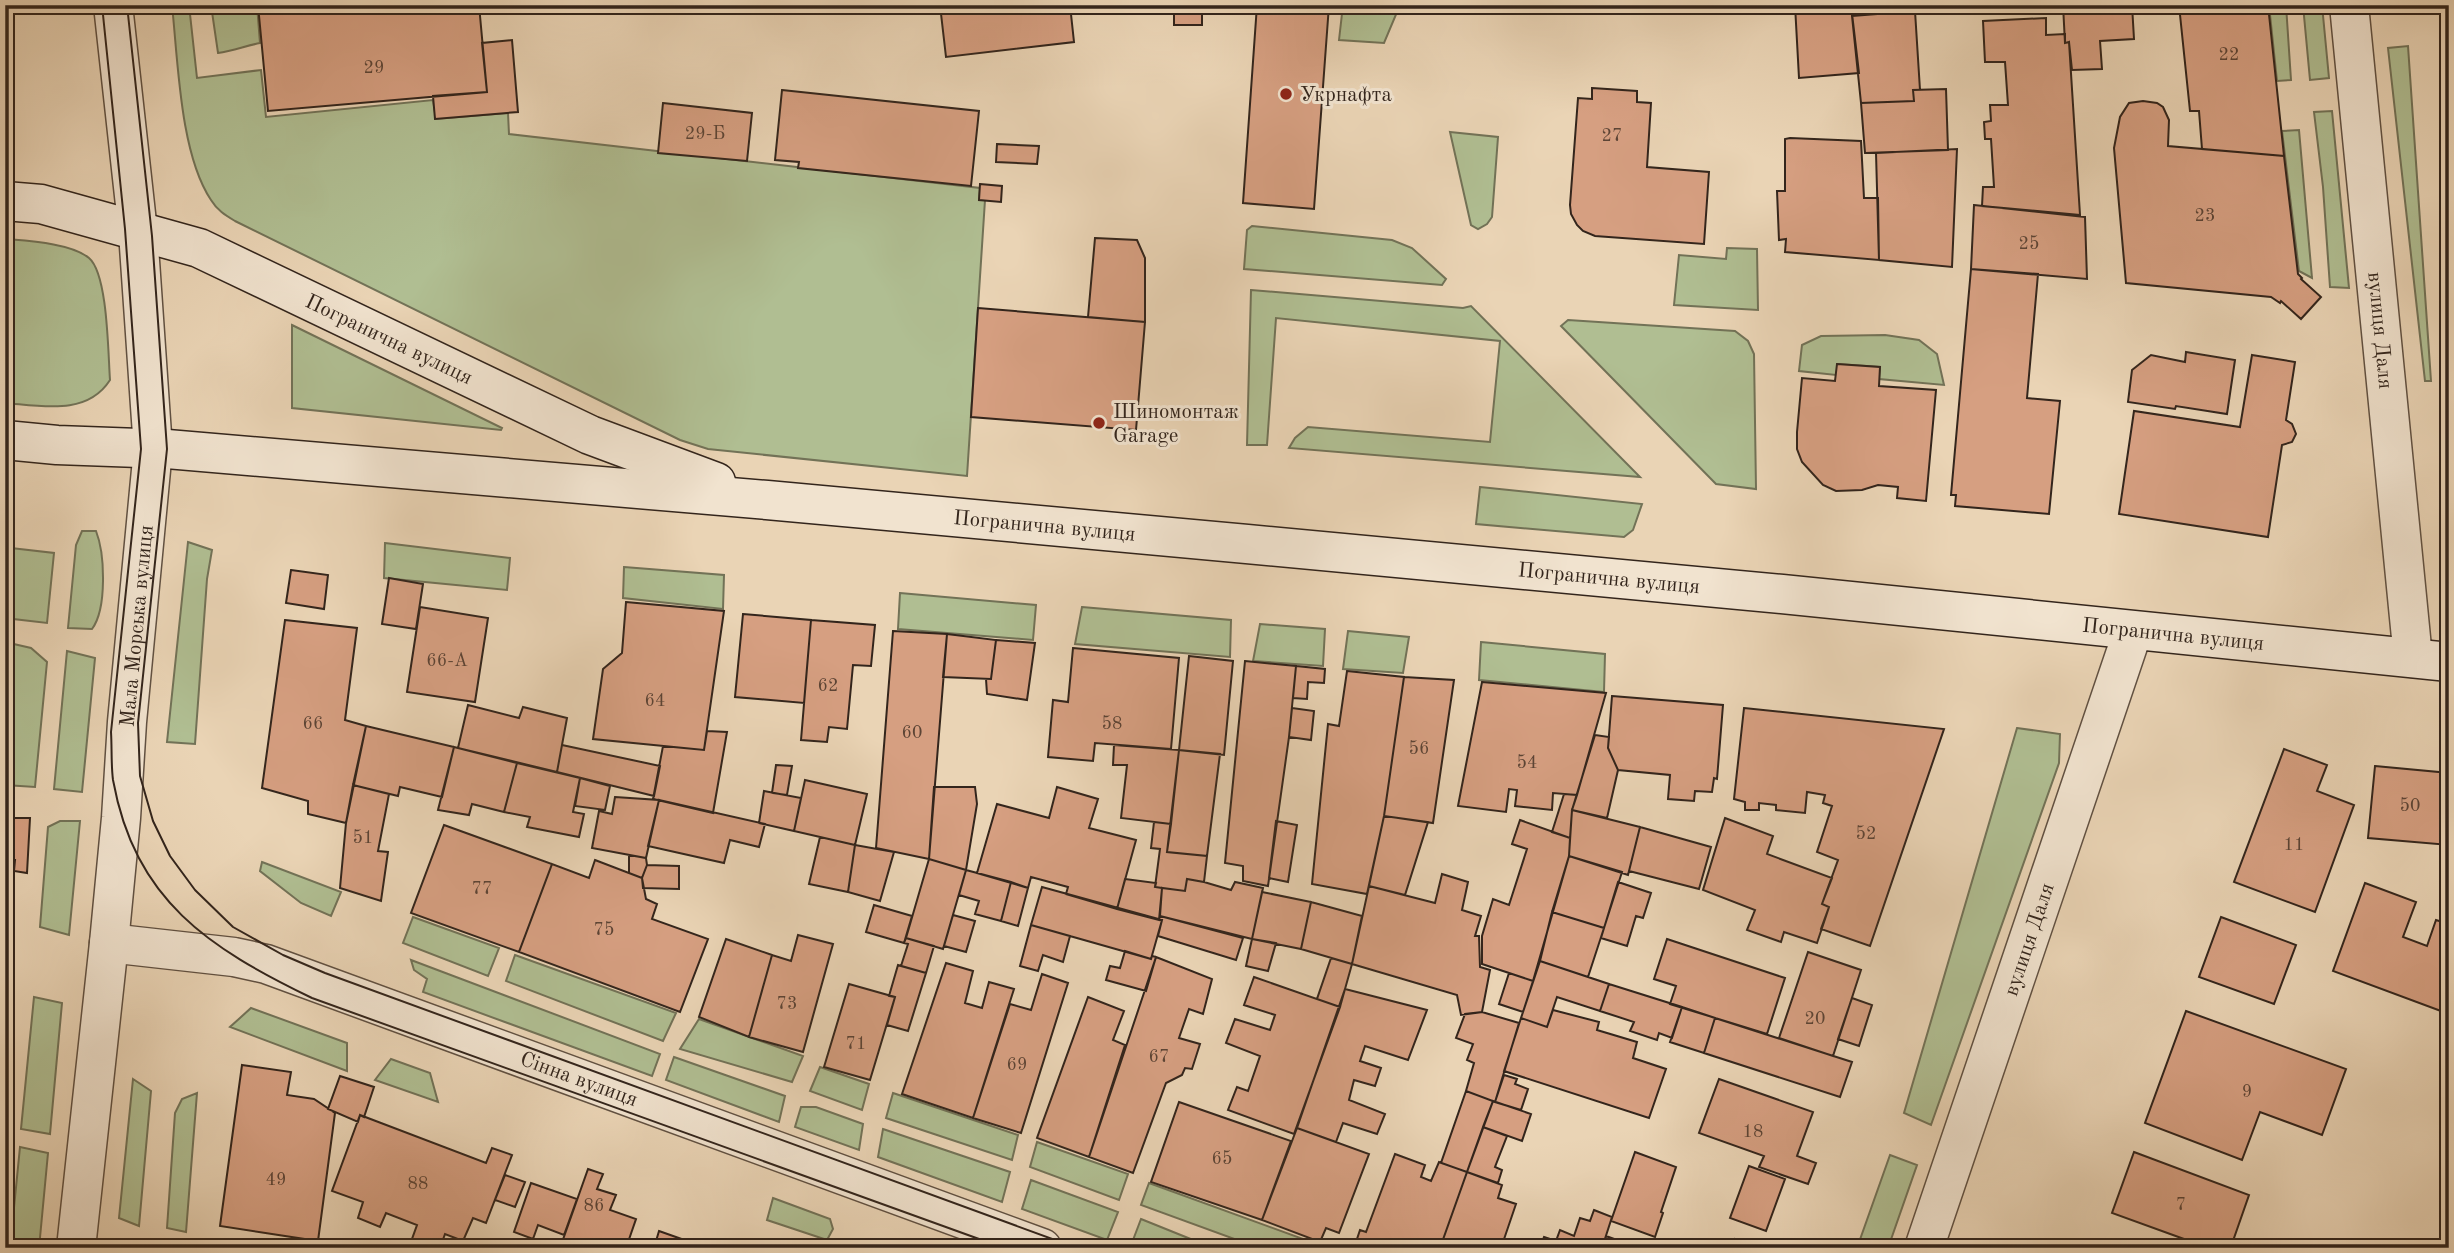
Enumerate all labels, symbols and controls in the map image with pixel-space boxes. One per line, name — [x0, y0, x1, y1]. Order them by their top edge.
house number: 22 — [2219, 46, 2239, 64]
house number: 29 — [364, 59, 384, 77]
place label: Укрнафта — [1300, 85, 1392, 106]
marker: Укрнафта — [1278, 86, 1294, 102]
house number: 29-Б — [685, 125, 725, 143]
house number: 27 — [1602, 127, 1622, 145]
house number: 23 — [2195, 207, 2215, 225]
house number: 25 — [2019, 235, 2039, 253]
street label: вулиця Даля — [2363, 271, 2396, 390]
street label: Погранична вулиця — [302, 291, 476, 389]
place label: Шиномонтаж Garage — [1113, 402, 1239, 447]
marker: Шиномонтаж Garage — [1091, 415, 1107, 431]
street label: Погранична вулиця — [952, 508, 1136, 546]
street label: Мала Морська вулиця — [118, 524, 158, 728]
street label: Погранична вулиця — [1517, 560, 1701, 598]
street label: Погранична вулиця — [2081, 616, 2265, 655]
house number: 66-А — [426, 652, 468, 670]
house number: 62 — [818, 677, 838, 695]
house number: 64 — [645, 692, 665, 710]
house number: 66 — [303, 715, 323, 733]
house number: 58 — [1102, 715, 1122, 733]
house number: 60 — [902, 724, 922, 742]
house number: 56 — [1409, 740, 1429, 758]
house number: 54 — [1517, 754, 1537, 772]
house number: 50 — [2400, 797, 2420, 815]
house number: 52 — [1856, 825, 1876, 843]
house number: 51 — [353, 829, 373, 847]
house number: 11 — [2284, 836, 2304, 854]
house number: 77 — [472, 880, 492, 898]
street label: вулиця Даля — [2001, 881, 2059, 999]
house number: 75 — [594, 921, 614, 939]
house number: 73 — [777, 995, 797, 1013]
house number: 20 — [1805, 1010, 1825, 1028]
house number: 71 — [846, 1035, 866, 1053]
house number: 67 — [1149, 1048, 1169, 1066]
street label: Сінна вулиця — [517, 1049, 640, 1111]
house number: 69 — [1007, 1056, 1027, 1074]
house number: 9 — [2242, 1083, 2252, 1101]
house number: 18 — [1743, 1123, 1763, 1141]
house number: 65 — [1212, 1150, 1232, 1168]
house number: 49 — [266, 1171, 286, 1189]
house number: 88 — [408, 1175, 428, 1193]
house number: 7 — [2176, 1196, 2186, 1214]
house number: 86 — [584, 1197, 604, 1215]

